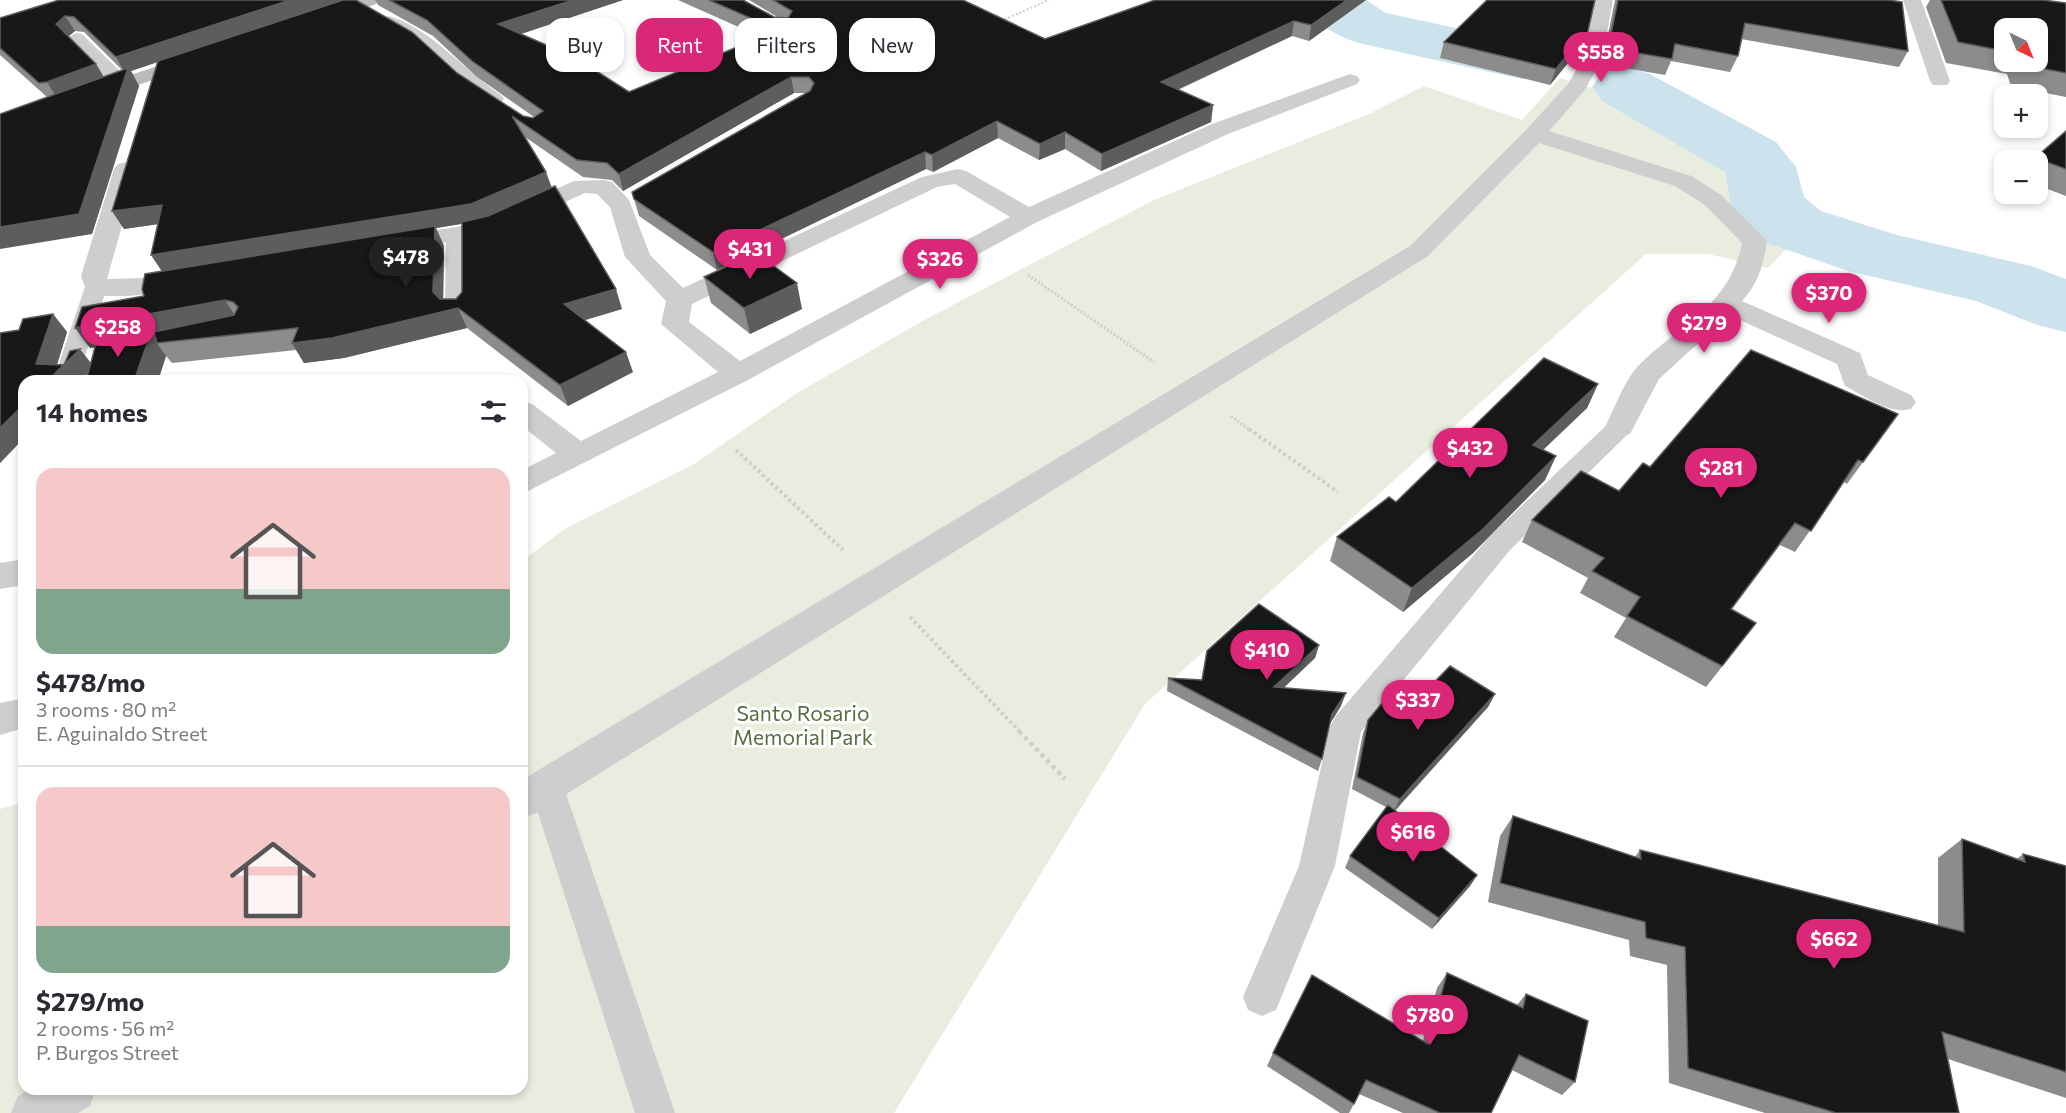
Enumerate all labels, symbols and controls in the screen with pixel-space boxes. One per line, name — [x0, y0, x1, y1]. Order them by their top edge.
chip: Buy — [546, 18, 624, 72]
chip: Rent — [636, 18, 723, 72]
chip: Filters — [735, 18, 837, 72]
chip: New — [849, 18, 935, 72]
north arrow — [1994, 18, 2048, 72]
map controls — [1994, 18, 2048, 204]
pin: $558 — [1565, 32, 1637, 83]
text: $558 — [1577, 39, 1625, 63]
button: + — [1994, 84, 2048, 138]
button: − — [1994, 150, 2048, 204]
pin: $431 — [714, 229, 786, 280]
text: $431 — [728, 236, 772, 260]
pin: $478 — [370, 237, 442, 288]
pin: $326 — [904, 239, 976, 290]
text: $478 — [383, 244, 429, 268]
text: $326 — [917, 246, 963, 270]
pin: $370 — [1793, 273, 1865, 324]
text: $370 — [1805, 280, 1853, 304]
pin: $279 — [1668, 303, 1740, 354]
pin: $258 — [82, 307, 154, 358]
text: $279 — [1681, 310, 1727, 334]
text: $258 — [95, 314, 141, 338]
icon: filters — [477, 395, 510, 428]
text: 14 homes — [36, 396, 148, 427]
pin: $432 — [1434, 428, 1506, 479]
text: $432 — [1447, 435, 1493, 459]
pin: $281 — [1685, 448, 1757, 499]
text: $281 — [1699, 455, 1743, 479]
icon: home — [219, 507, 327, 615]
pin: $410 — [1231, 630, 1303, 681]
text: $410 — [1244, 637, 1290, 661]
text: $478/mo — [36, 666, 145, 697]
pin: $337 — [1382, 680, 1454, 731]
text: $337 — [1395, 687, 1441, 711]
text: 3 rooms · 80 m² — [36, 697, 176, 721]
park label: Santo Rosario Memorial Park — [733, 700, 873, 749]
text: E. Aguinaldo Street — [36, 721, 208, 745]
pin: $616 — [1377, 812, 1449, 863]
text: $616 — [1390, 819, 1436, 843]
icon: home — [219, 826, 327, 934]
pin: $662 — [1798, 919, 1870, 970]
text: $662 — [1810, 926, 1858, 950]
text: $279/mo — [36, 985, 144, 1016]
pin: $780 — [1394, 995, 1466, 1046]
text: $780 — [1406, 1002, 1454, 1026]
text: 2 rooms · 56 m² — [36, 1016, 174, 1040]
text: P. Burgos Street — [36, 1040, 179, 1064]

